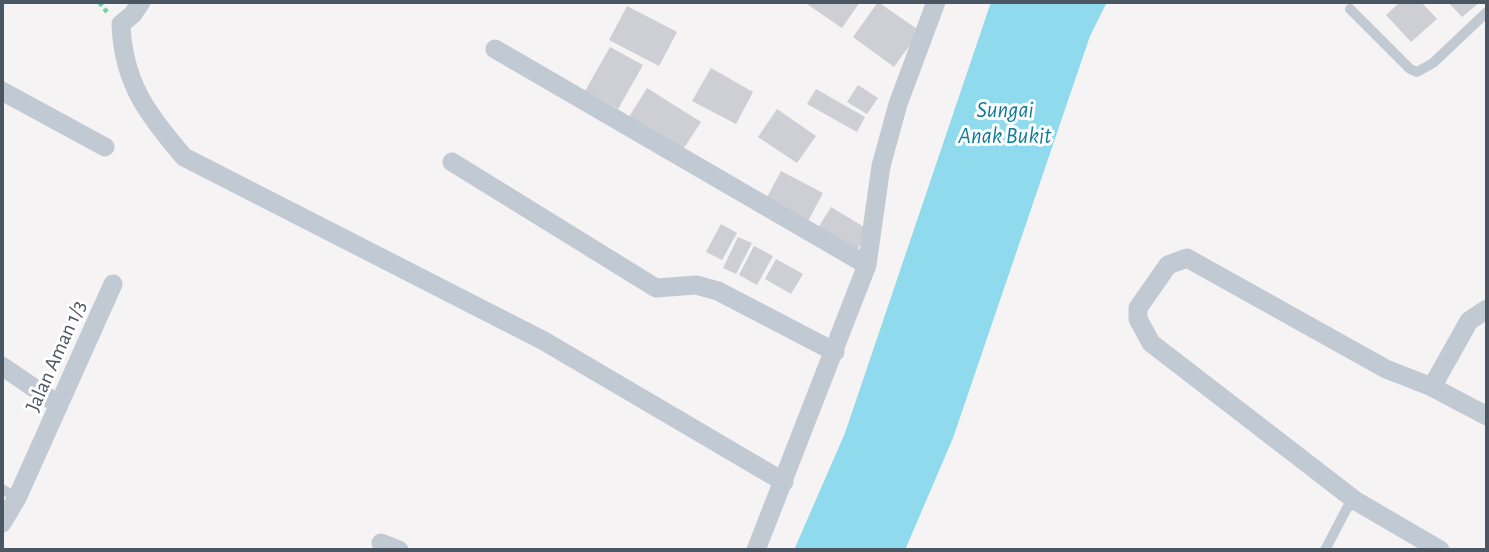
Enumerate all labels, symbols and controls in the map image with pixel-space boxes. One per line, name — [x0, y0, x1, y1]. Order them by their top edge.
water label: Sungai Anak Bukit — [958, 96, 1052, 150]
street label: Jalan Aman 1/3 — [20, 296, 92, 416]

